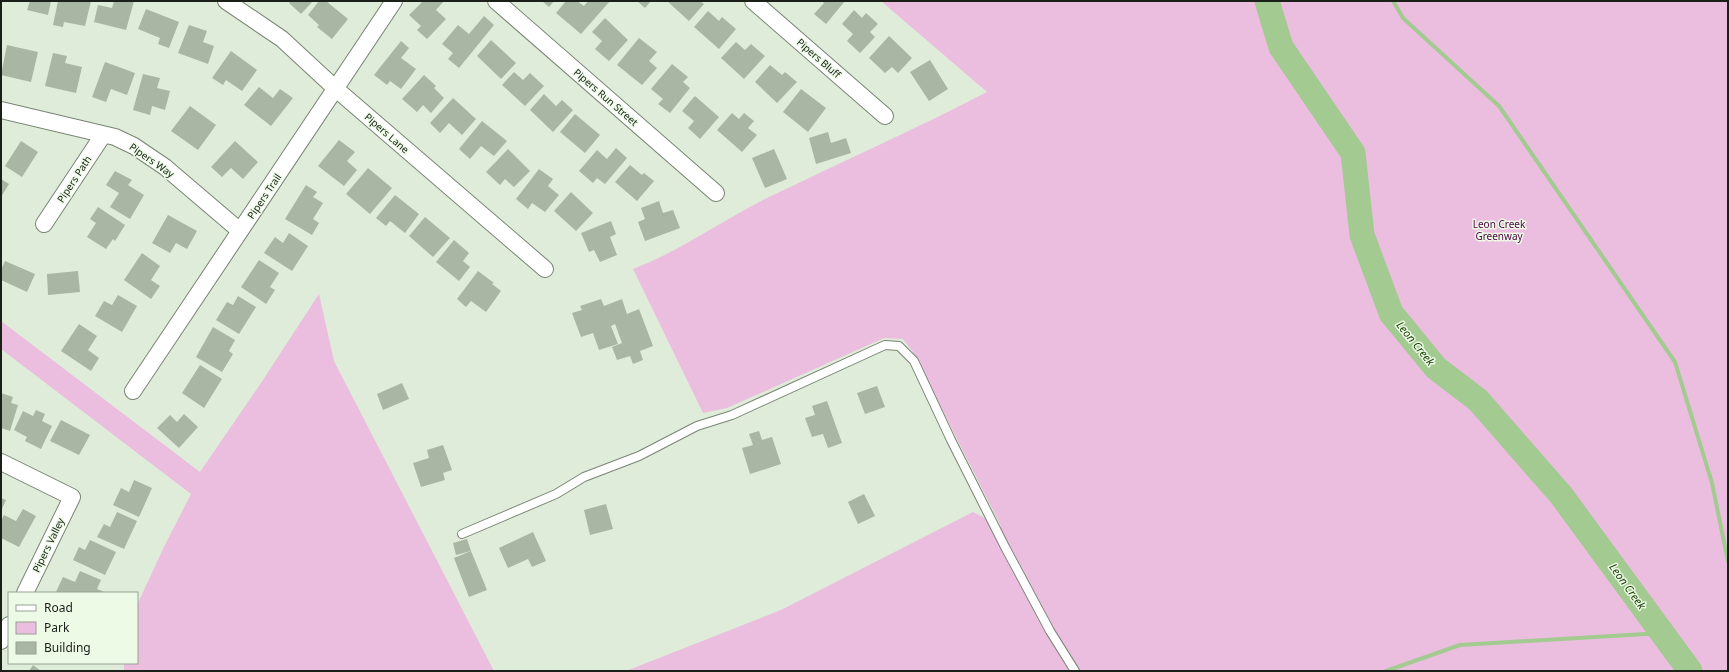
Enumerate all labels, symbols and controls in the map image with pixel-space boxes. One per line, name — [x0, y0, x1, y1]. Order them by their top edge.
street label: Pipers Bluff — [794, 35, 845, 82]
street label: Pipers Run Street — [571, 65, 641, 129]
street label: Pipers Lane — [362, 110, 412, 156]
street label: Pipers Way — [127, 139, 178, 181]
street label: Pipers Path — [54, 153, 94, 205]
street label: Pipers Trail — [244, 171, 284, 221]
park label: Leon Creek Greenway — [1473, 217, 1526, 243]
water label: Leon Creek — [1393, 318, 1439, 369]
street label: Pipers Valley — [29, 515, 68, 575]
water label: Leon Creek — [1606, 560, 1650, 612]
legend — [8, 592, 138, 664]
text: Road — [44, 599, 73, 616]
text: Park — [44, 619, 70, 636]
text: Building — [44, 639, 91, 656]

